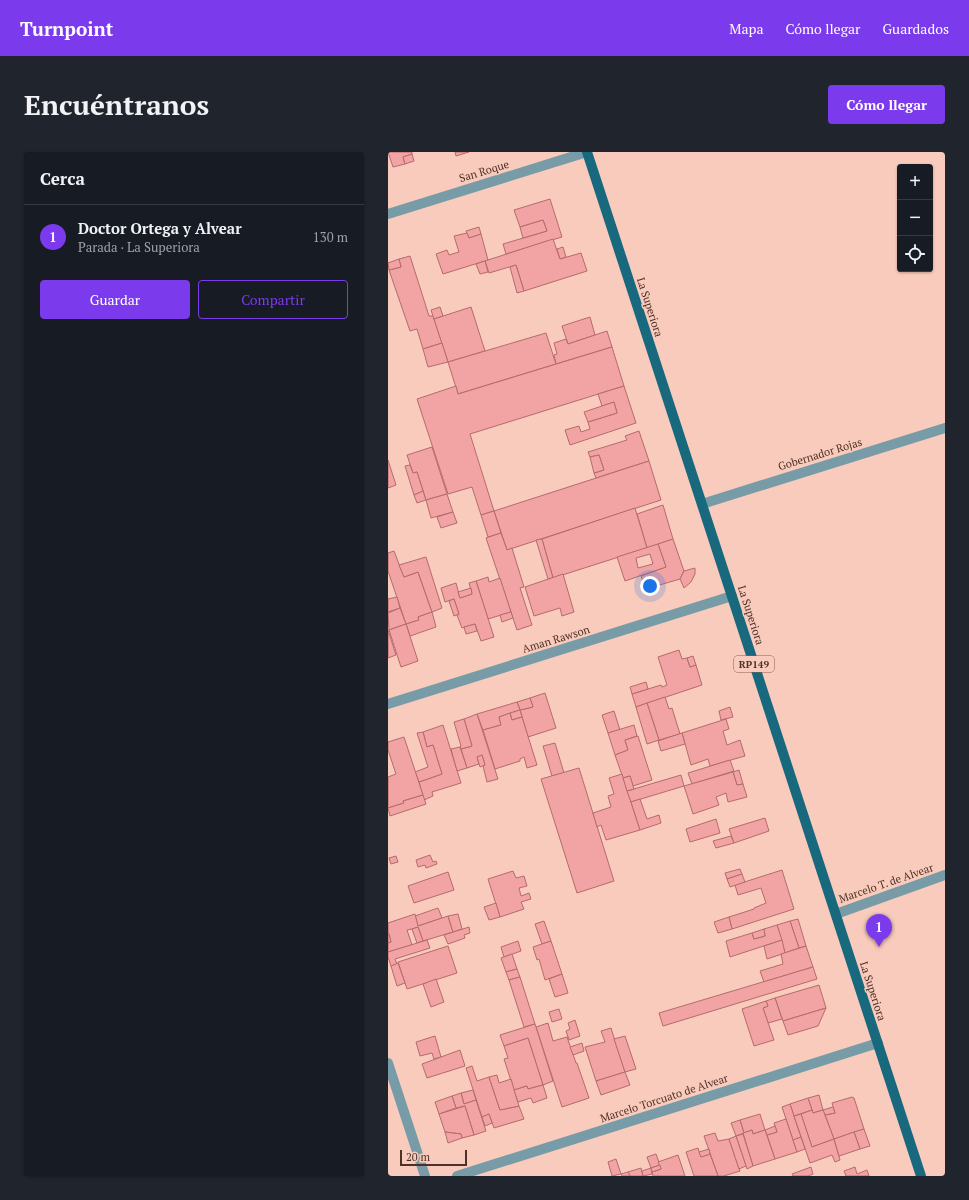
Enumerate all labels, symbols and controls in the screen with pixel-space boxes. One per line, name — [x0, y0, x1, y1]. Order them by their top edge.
text: Turnpoint — [20, 16, 113, 41]
text: Mapa — [729, 19, 764, 38]
text: Cómo llegar — [786, 19, 860, 38]
text: Guardados — [882, 19, 949, 38]
button: Cómo llegar — [828, 85, 945, 124]
text: Encuéntranos — [24, 86, 209, 123]
street label: San Roque — [457, 157, 511, 185]
map controls — [897, 164, 933, 272]
button: + — [897, 164, 933, 200]
text: Cerca — [40, 167, 85, 190]
button: − — [897, 200, 933, 236]
text: Doctor Ortega y Alvear — [78, 218, 242, 238]
text: 1 — [49, 228, 57, 246]
text: 130 m — [313, 228, 348, 246]
button: locate — [897, 236, 933, 272]
text: Parada · La Superiora — [78, 238, 200, 256]
street label: La Superiora — [634, 276, 666, 339]
button: Guardar — [40, 280, 190, 319]
button: Compartir — [198, 280, 348, 319]
street label: Gobernador Rojas — [776, 435, 864, 473]
your location — [640, 576, 660, 596]
street label: La Superiora — [735, 584, 767, 647]
street label: Aman Rawson — [521, 622, 592, 656]
road number: RP149 — [734, 656, 774, 672]
street label: Marcelo T. de Alvear — [837, 860, 936, 906]
pin: 1 — [866, 914, 892, 947]
street label: La Superiora — [857, 960, 889, 1023]
street label: Marcelo Torcuato de Alvear — [598, 1070, 730, 1125]
scale bar — [400, 1148, 467, 1167]
text: 20 m — [406, 1150, 430, 1164]

